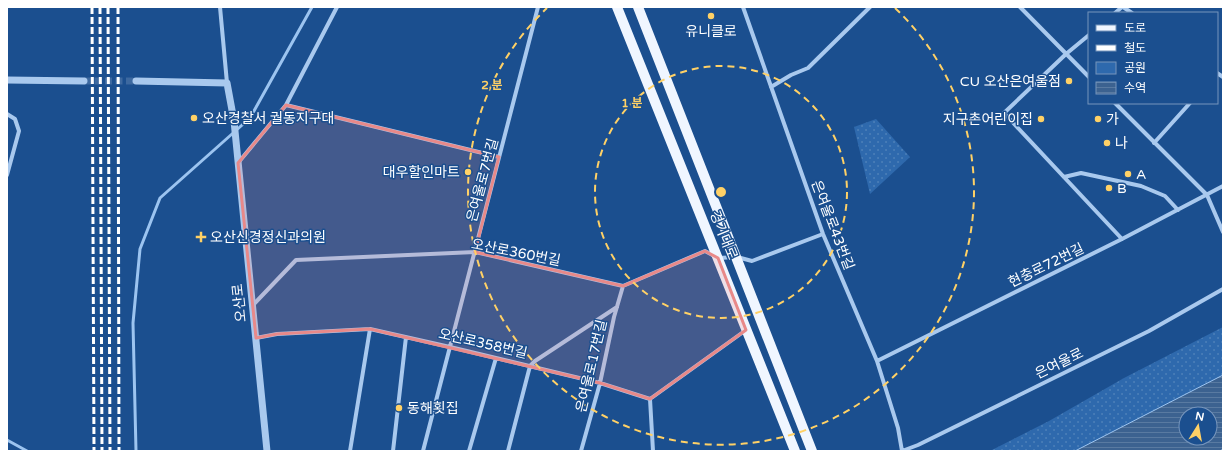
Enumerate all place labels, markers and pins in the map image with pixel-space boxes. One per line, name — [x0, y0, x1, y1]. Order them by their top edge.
marker: 유니클로 — [706, 11, 716, 21]
place label: 유니클로 — [685, 23, 737, 40]
place label: CU 오산은여울점 — [960, 73, 1061, 90]
marker: CU 오산은여울점 — [1064, 76, 1074, 86]
place label: 오산경찰서 궐동지구대 — [202, 110, 334, 127]
place label: 지구촌어린이집 — [943, 111, 1033, 128]
place label: 가 — [1106, 111, 1119, 128]
marker: 오산경찰서 궐동지구대 — [189, 113, 199, 123]
marker: 지구촌어린이집 — [1036, 114, 1046, 124]
marker: 가 — [1093, 114, 1103, 124]
place label: 나 — [1115, 135, 1128, 152]
marker: 나 — [1102, 138, 1112, 148]
place label: 대우할인마트 — [383, 164, 460, 181]
place label: A — [1136, 166, 1146, 183]
marker: 대우할인마트 — [463, 167, 473, 177]
marker: A — [1123, 169, 1133, 179]
place label: B — [1117, 180, 1127, 197]
marker: B — [1104, 183, 1114, 193]
centre of rings — [714, 185, 728, 199]
place label: 오산신경정신과의원 — [210, 229, 326, 246]
marker: 오산신경정신과의원 — [195, 231, 207, 243]
place label: 동해횟집 — [407, 400, 459, 417]
marker: 동해횟집 — [394, 403, 404, 413]

